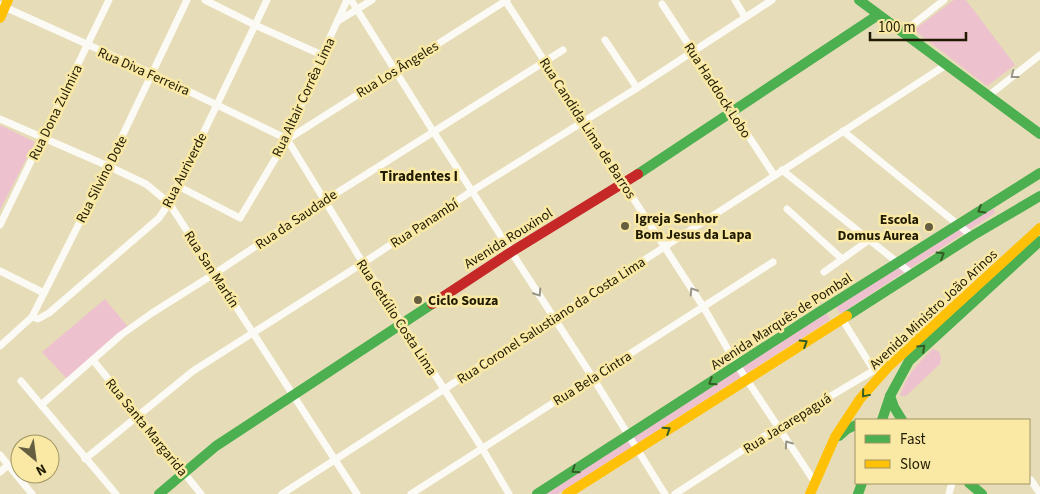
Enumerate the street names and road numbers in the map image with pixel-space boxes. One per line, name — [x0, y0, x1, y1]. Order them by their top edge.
street label: Rua Altair Corrêa Lima — [267, 34, 340, 161]
street label: Rua Los Ângeles — [352, 36, 443, 103]
street label: Rua Haddock Lobo — [679, 39, 756, 142]
street label: Rua Diva Ferreira — [94, 43, 193, 101]
street label: Rua Candida Lima de Barros — [534, 54, 640, 203]
street label: Rua Dona Zulmira — [24, 61, 88, 164]
street label: Rua Auriverde — [157, 129, 212, 211]
street label: Rua Silvino Dote — [71, 132, 132, 226]
street label: Rua da Saudade — [252, 185, 341, 255]
street label: Rua Panambí — [387, 194, 463, 253]
street label: Avenida Rouxinol — [460, 203, 557, 274]
street label: Rua San Martín — [179, 227, 244, 312]
street label: Avenida Ministro João Arinos — [865, 245, 1002, 374]
street label: Rua Coronel Salustiano da Costa Lima — [453, 252, 650, 389]
street label: Rua Getúlio Costa Lima — [351, 256, 441, 380]
street label: Avenida Marquês de Pombal — [707, 268, 857, 375]
street label: Rua Bela Cintra — [549, 347, 636, 411]
street label: Rua Santa Margarida — [100, 374, 192, 481]
street label: Rua Jacarepaguá — [740, 389, 835, 459]

